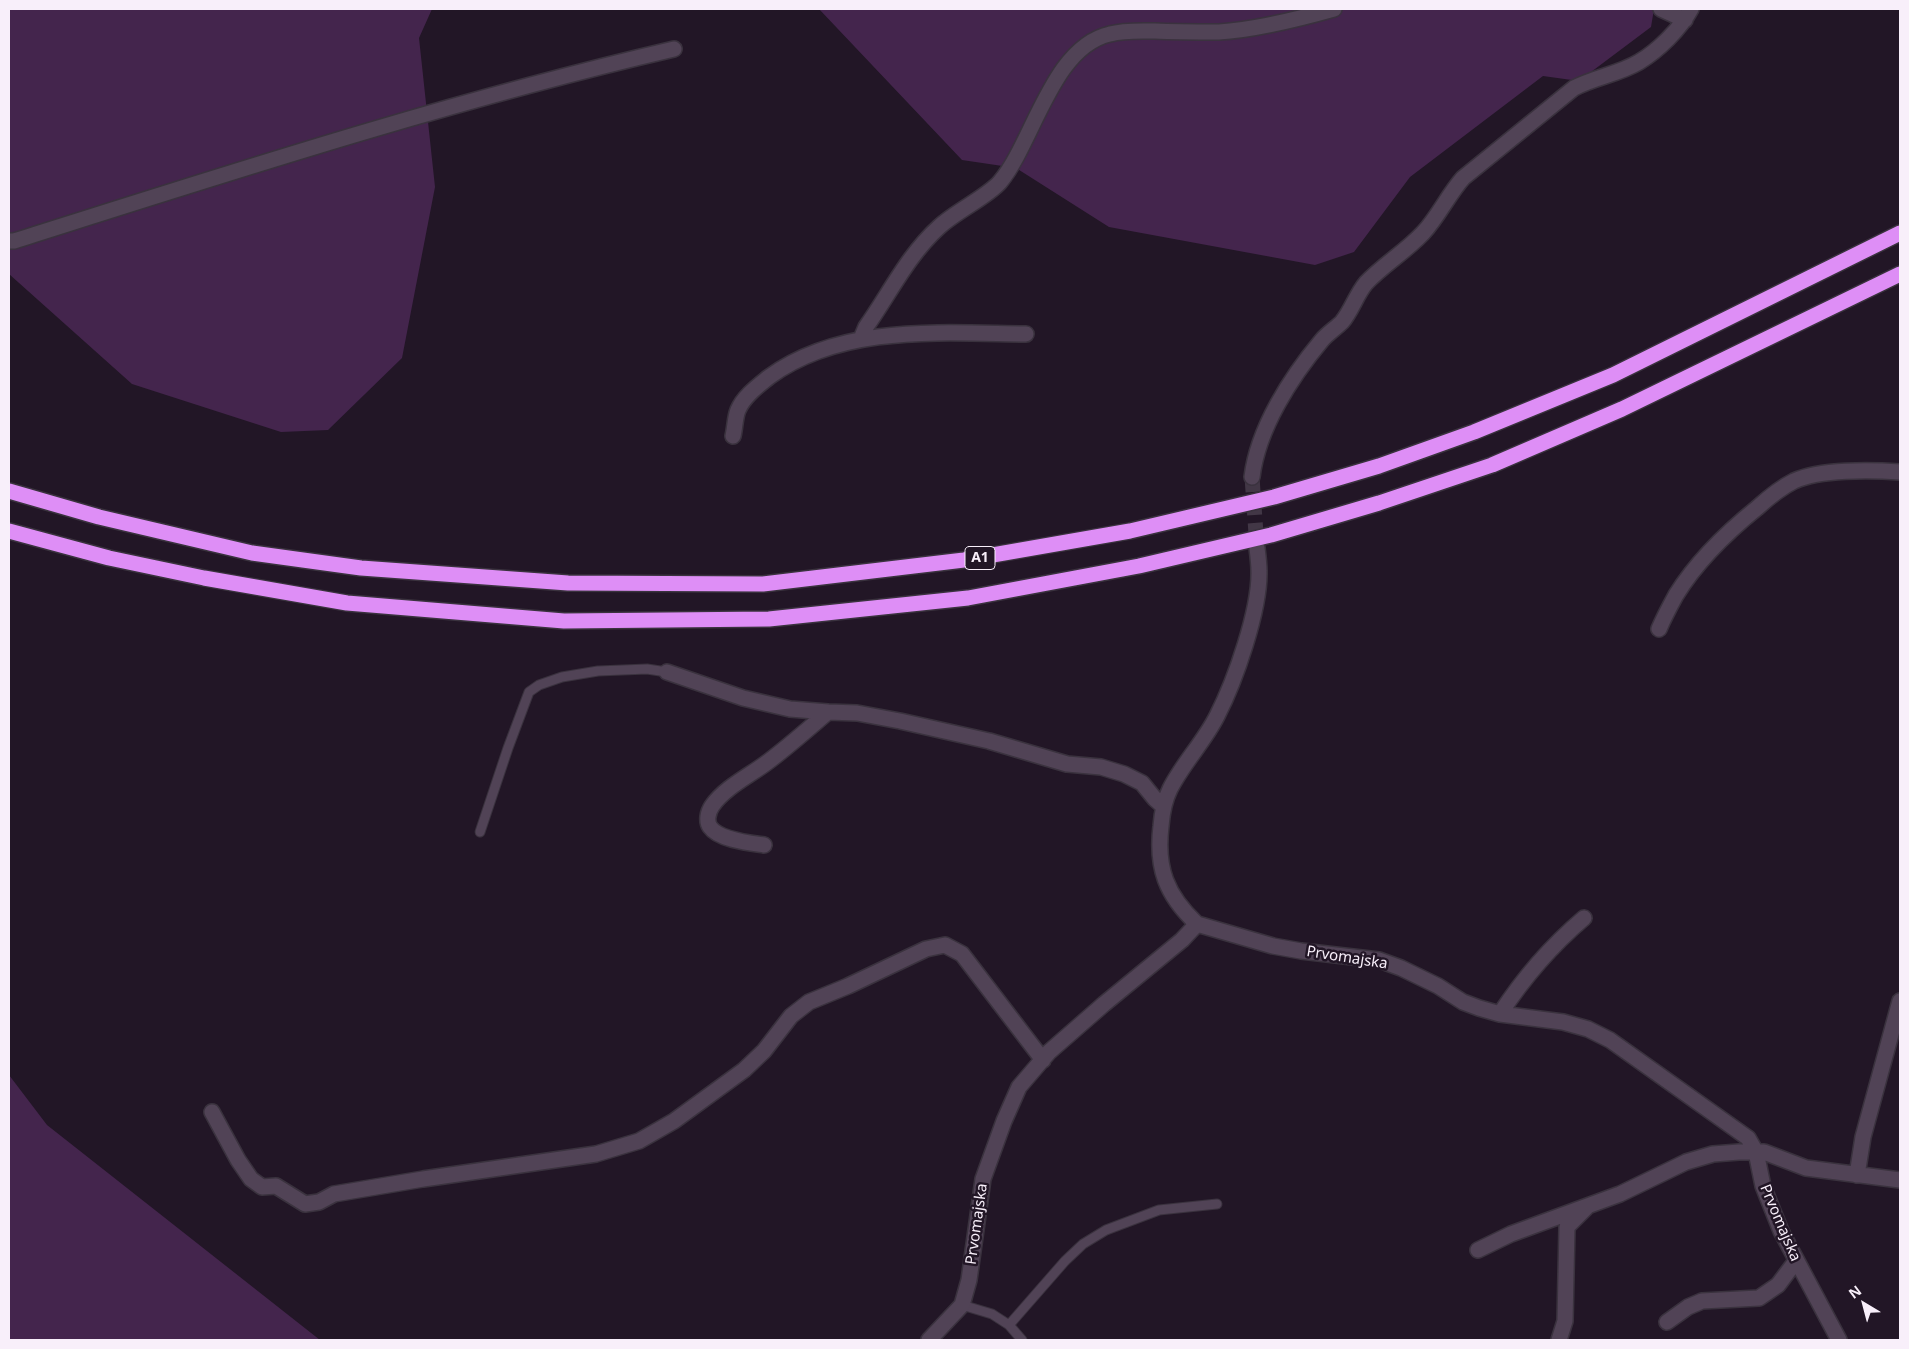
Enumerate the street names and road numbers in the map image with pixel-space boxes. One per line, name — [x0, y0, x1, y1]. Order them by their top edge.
road number: A1 — [965, 546, 995, 570]
street label: Prvomajska — [1305, 943, 1389, 973]
street label: Prvomajska — [962, 1182, 992, 1266]
street label: Prvomajska — [1756, 1182, 1804, 1264]

